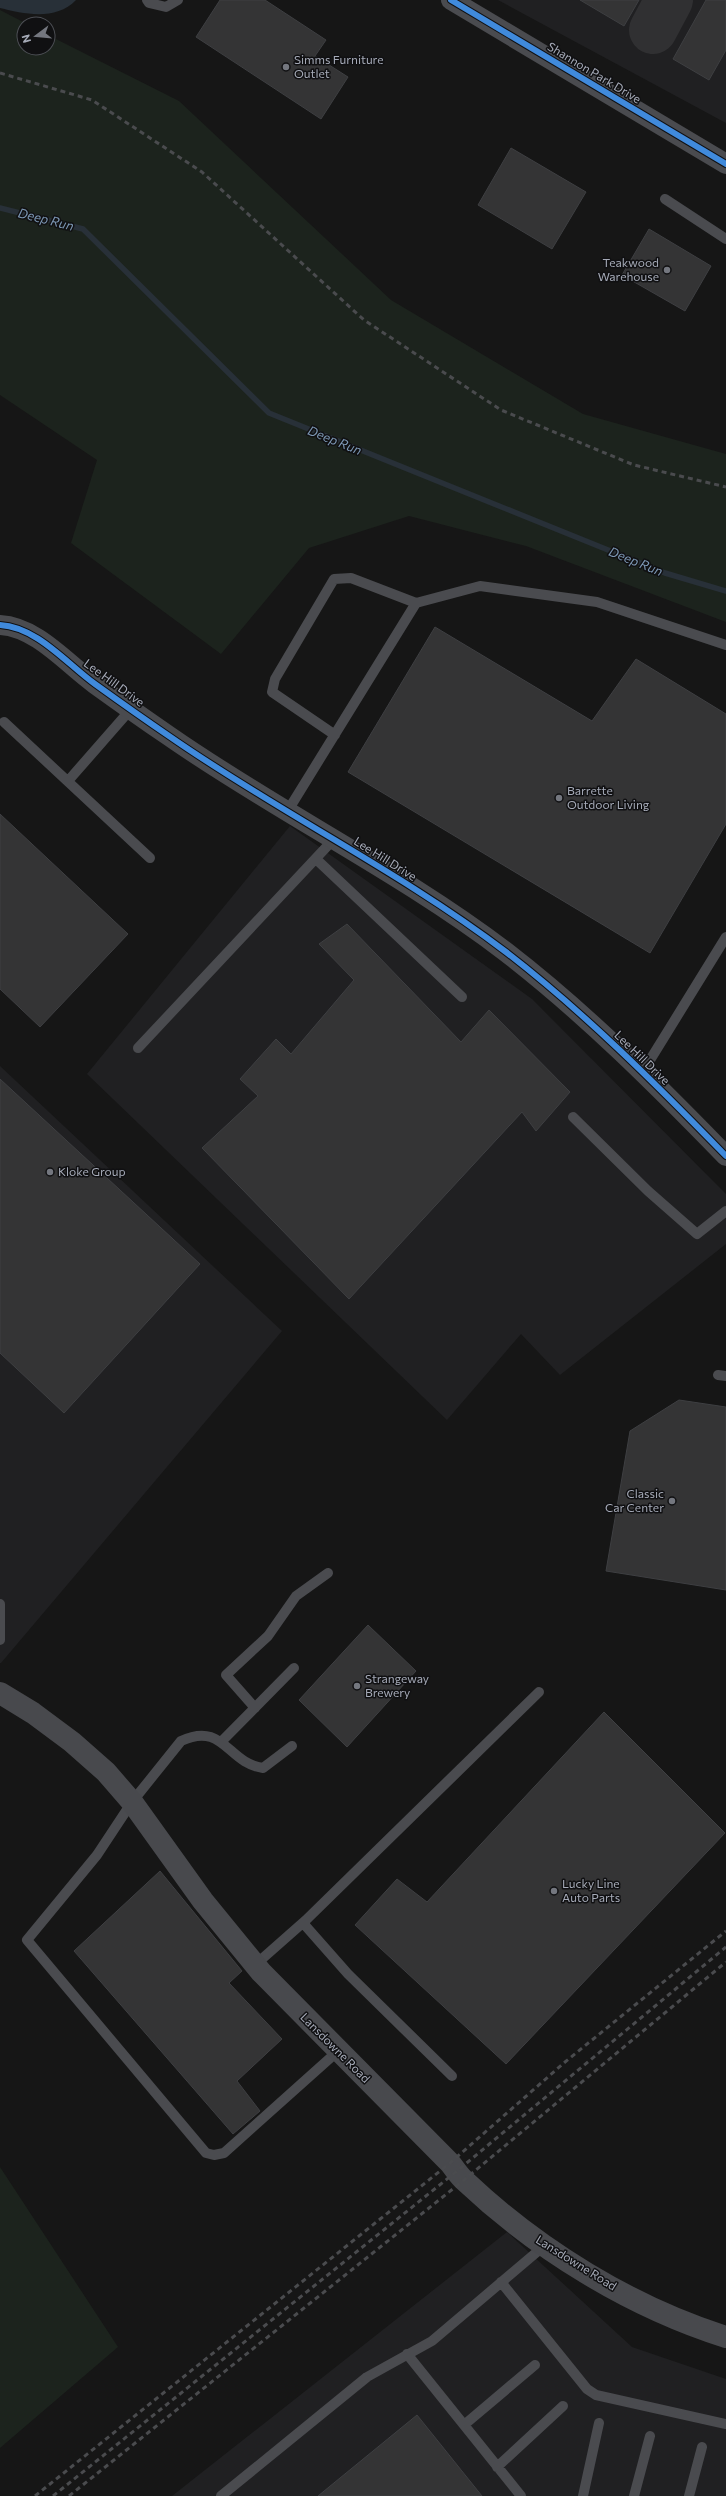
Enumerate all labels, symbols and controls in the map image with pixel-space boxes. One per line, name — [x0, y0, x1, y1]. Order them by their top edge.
north arrow — [16, 16, 56, 56]
text: N — [19, 33, 33, 45]
street label: Shannon Park Drive — [545, 39, 644, 106]
place label: Simms Furniture Outlet — [294, 52, 384, 80]
marker: Simms Furniture Outlet — [281, 62, 291, 72]
water label: Deep Run — [16, 204, 76, 234]
place label: Teakwood Warehouse — [598, 255, 659, 283]
marker: Teakwood Warehouse — [662, 265, 672, 275]
water label: Deep Run — [306, 422, 364, 458]
water label: Deep Run — [607, 543, 665, 579]
street label: Lee Hill Drive — [82, 656, 148, 709]
place label: Barrette Outdoor Living — [567, 783, 650, 811]
marker: Barrette Outdoor Living — [554, 793, 564, 803]
street label: Lee Hill Drive — [352, 833, 419, 883]
street label: Lee Hill Drive — [612, 1027, 673, 1087]
place label: Kloke Group — [58, 1164, 125, 1178]
marker: Kloke Group — [45, 1167, 55, 1177]
place label: Classic Car Center — [605, 1486, 664, 1514]
marker: Classic Car Center — [667, 1496, 677, 1506]
place label: Strangeway Brewery — [365, 1671, 429, 1699]
marker: Strangeway Brewery — [352, 1681, 362, 1691]
place label: Lucky Line Auto Parts — [562, 1876, 620, 1904]
marker: Lucky Line Auto Parts — [549, 1886, 559, 1896]
street label: Lansdowne Road — [298, 2010, 373, 2085]
street label: Lansdowne Road — [534, 2232, 620, 2293]

